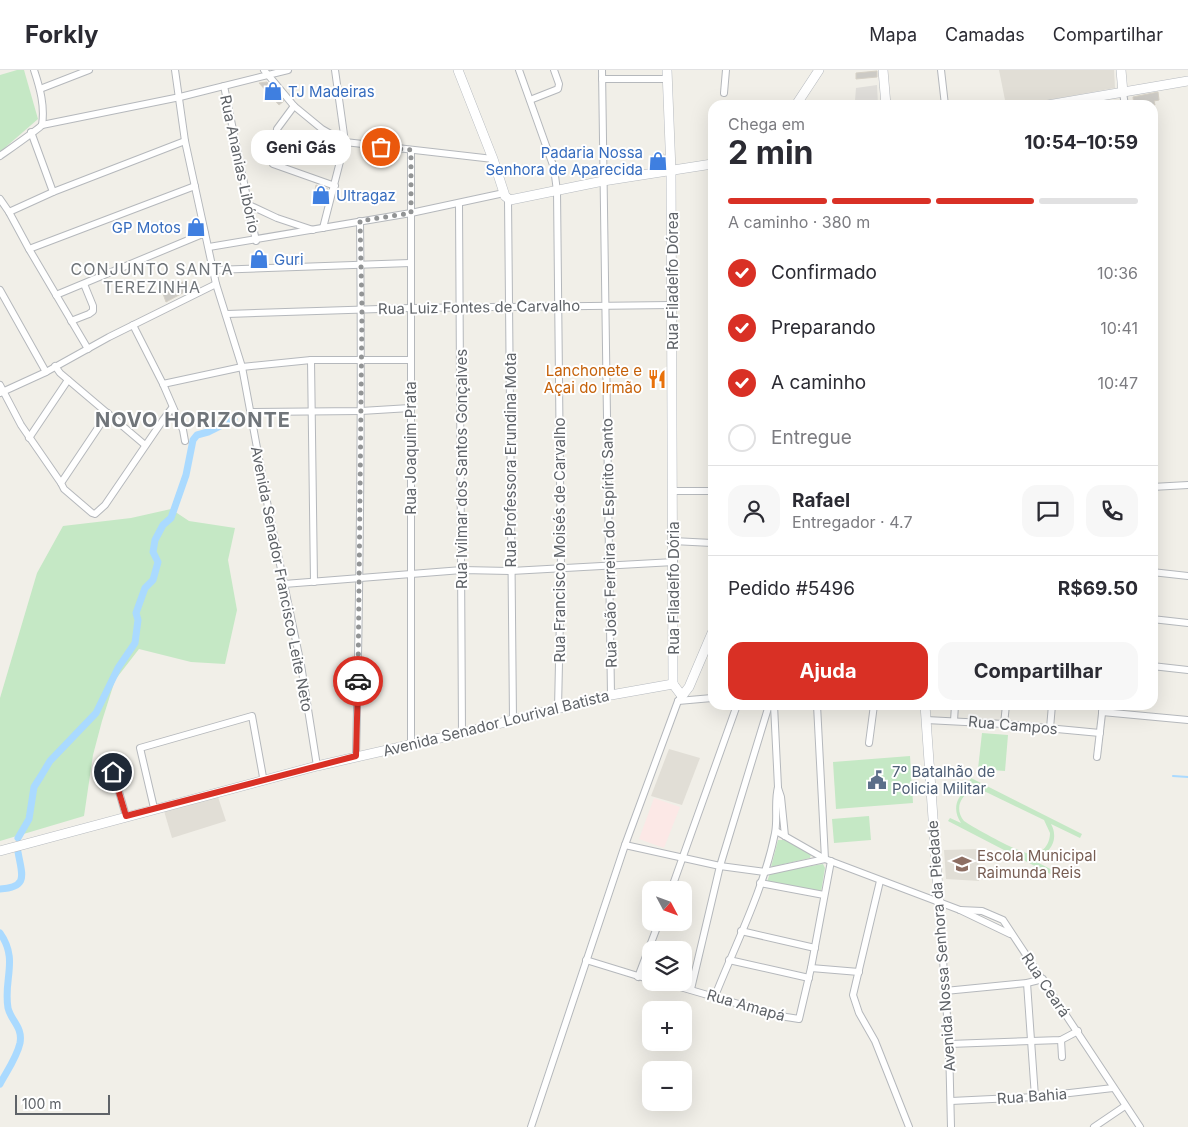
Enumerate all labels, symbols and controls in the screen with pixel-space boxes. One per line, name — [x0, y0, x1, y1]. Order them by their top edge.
text: Forkly — [25, 20, 98, 49]
text: Mapa — [869, 24, 917, 45]
text: Camadas — [945, 24, 1025, 45]
text: Compartilhar — [1053, 24, 1163, 45]
shop icon: TJ Madeiras — [262, 80, 284, 102]
place label: TJ Madeiras — [288, 82, 375, 101]
street label: Rua Ananias Libório — [216, 93, 264, 235]
text: Chega em — [728, 114, 805, 134]
pin — [360, 126, 402, 168]
callout: Geni Gás — [251, 130, 351, 164]
text: 10:54–10:59 — [1024, 131, 1138, 154]
icon: bag — [367, 133, 395, 161]
text: 2 min — [728, 133, 814, 172]
text: Geni Gás — [266, 137, 336, 157]
place label: Padaria Nossa Senhora de Aparecida — [485, 143, 643, 179]
shop icon: Padaria Nossa Senhora de Aparecida — [647, 150, 669, 172]
shop icon: Ultragaz — [310, 184, 332, 206]
place label: Ultragaz — [336, 186, 396, 205]
street label: Rua Filadelfo Dórea — [663, 212, 682, 350]
text: A caminho · 380 m — [728, 212, 870, 232]
shop icon: GP Motos — [185, 216, 207, 238]
place label: GP Motos — [112, 218, 181, 237]
shop icon: Guri — [248, 248, 270, 270]
place label: Guri — [274, 250, 304, 269]
district label: CONJUNTO SANTA TEREZINHA — [70, 259, 234, 297]
icon: check — [728, 259, 756, 287]
text: Confirmado — [771, 261, 877, 284]
text: 10:36 — [1097, 263, 1138, 283]
street label: Rua Luiz Fontes de Carvalho — [378, 296, 580, 318]
icon: check — [728, 314, 756, 342]
text: Preparando — [771, 316, 876, 339]
text: 10:41 — [1100, 318, 1138, 338]
street label: Rua Ivilmar dos Santos Gonçalves — [452, 349, 471, 589]
street label: Rua Professora Erundina Mota — [501, 353, 520, 567]
place label: Lanchonete e Açai do Irmão — [544, 361, 642, 397]
restaurant icon: Lanchonete e Açai do Irmão — [646, 368, 668, 390]
icon: check — [728, 369, 756, 397]
text: A caminho — [771, 371, 866, 394]
text: 10:47 — [1097, 373, 1138, 393]
street label: Rua Joaquim Prata — [401, 381, 420, 515]
district label: NOVO HORIZONTE — [95, 408, 291, 432]
street label: Rua Francisco Moisés de Carvalho — [550, 417, 569, 663]
street label: Rua João Ferreira do Espírito Santo — [597, 418, 621, 668]
text: Entregue — [771, 426, 852, 449]
street label: Avenida Senador Francisco Leite Neto — [247, 445, 317, 713]
button: person — [728, 485, 780, 537]
button: chat — [1022, 485, 1074, 537]
button: phone — [1086, 485, 1138, 537]
text: Rafael — [792, 489, 850, 512]
text: Entregador · 4.7 — [792, 512, 912, 532]
street label: Rua Filadelfo Dória — [664, 521, 683, 655]
text: Pedido #5496 — [728, 577, 855, 600]
text: R$69.50 — [1058, 577, 1138, 600]
button: Ajuda — [728, 642, 928, 700]
button: Compartilhar — [938, 642, 1138, 700]
courier — [333, 656, 383, 706]
icon: car — [344, 667, 372, 695]
street label: Avenida Senador Lourival Batista — [381, 686, 611, 760]
street label: Rua Campos — [967, 712, 1059, 738]
pin — [92, 751, 134, 793]
icon: home — [99, 758, 127, 786]
place label: 7º Batalhão de Policia Militar — [892, 762, 995, 798]
public building icon: 7º Batalhão de Policia Militar — [866, 769, 888, 791]
street label: Avenida Nossa Senhora da Piedade — [923, 820, 959, 1072]
place label: Escola Municipal Raimunda Reis — [977, 846, 1096, 882]
school or university icon: Escola Municipal Raimunda Reis — [951, 853, 973, 875]
north arrow — [642, 881, 692, 931]
map controls — [642, 881, 692, 1111]
button: layers — [642, 941, 692, 991]
street label: Rua Ceará — [1018, 949, 1074, 1021]
street label: Rua Amapá — [705, 985, 787, 1025]
button: + — [642, 1001, 692, 1051]
button: − — [642, 1061, 692, 1111]
street label: Rua Bahia — [996, 1084, 1068, 1108]
scale bar — [15, 1092, 110, 1115]
text: 100 m — [22, 1095, 62, 1112]

